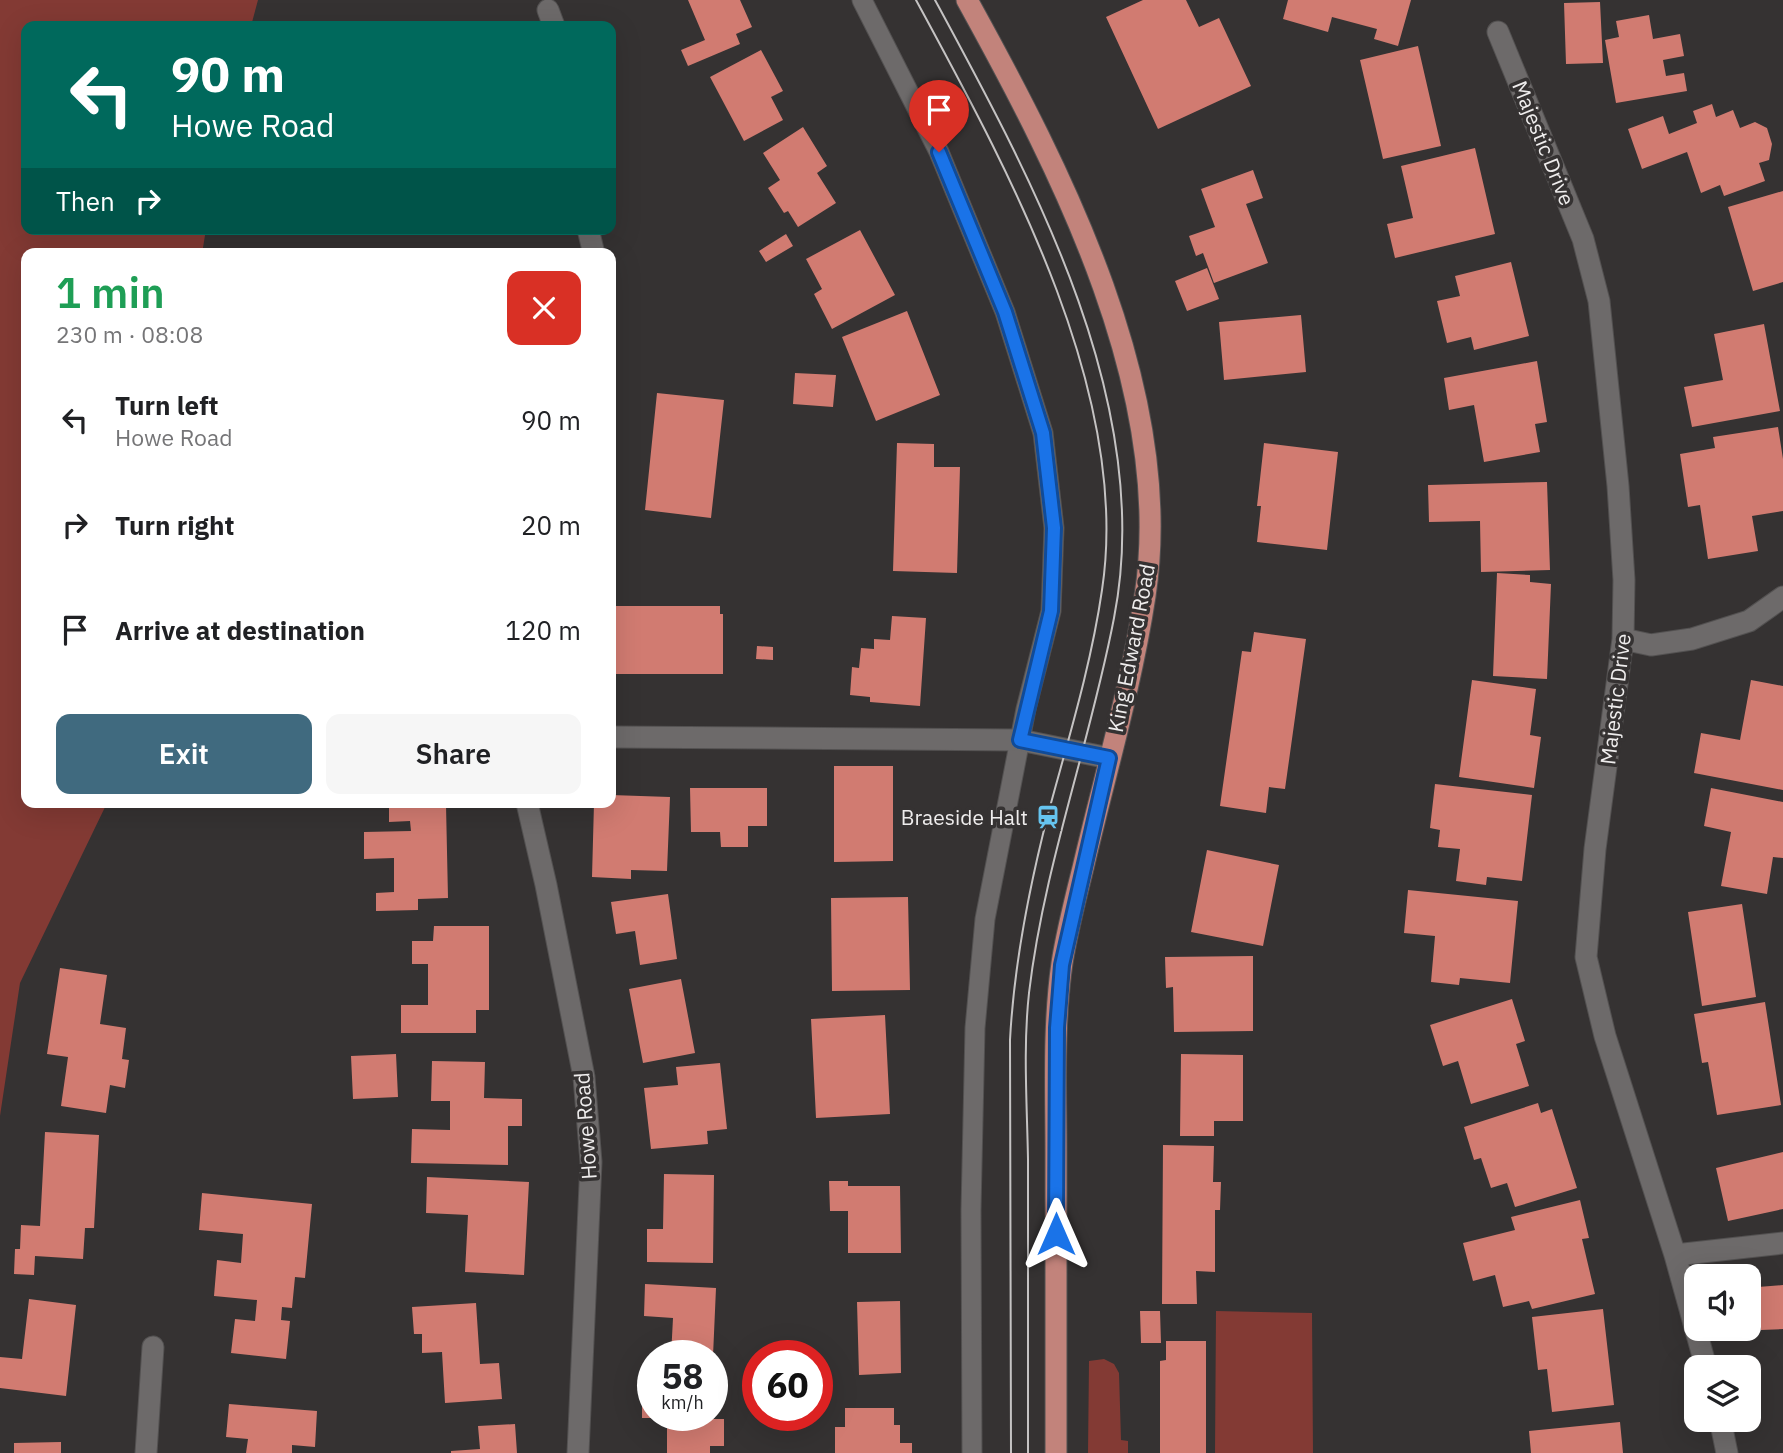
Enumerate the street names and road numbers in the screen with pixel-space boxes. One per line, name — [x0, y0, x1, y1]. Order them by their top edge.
street label: Majestic Drive — [1506, 77, 1582, 209]
street label: King Edward Road — [1101, 561, 1161, 735]
street label: Majestic Drive — [1593, 632, 1637, 766]
street label: Howe Road — [567, 1072, 603, 1180]

